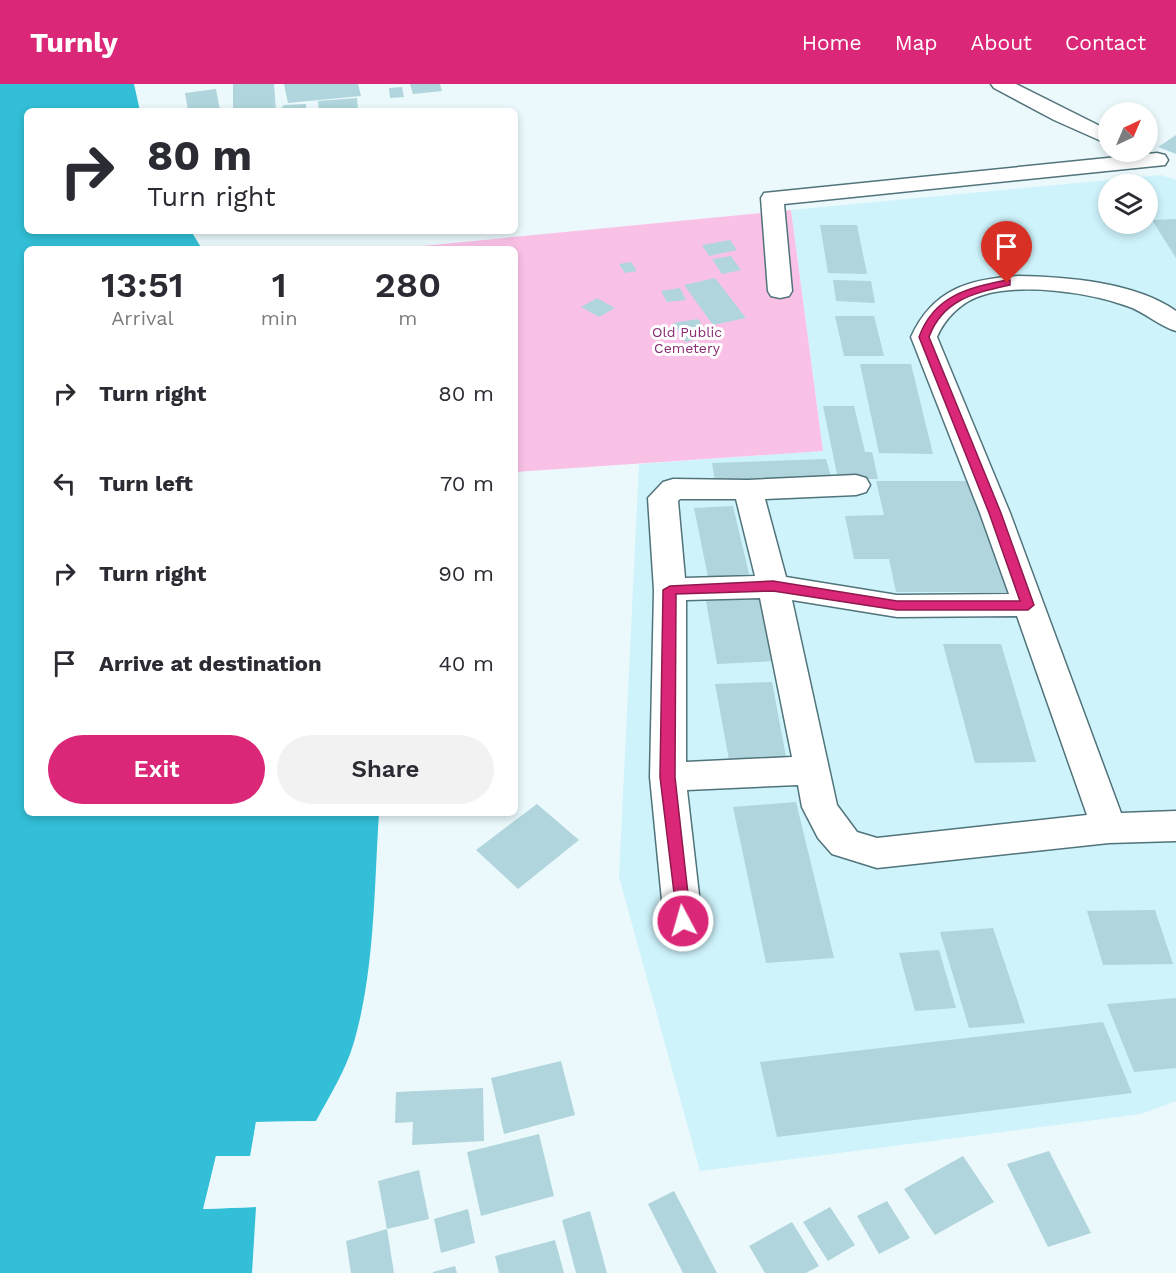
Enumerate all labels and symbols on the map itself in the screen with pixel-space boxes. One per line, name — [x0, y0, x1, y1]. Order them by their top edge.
north arrow — [1098, 102, 1158, 162]
pin — [981, 221, 1032, 283]
park label: Old Public Cemetery — [652, 324, 722, 356]
position arrow — [651, 889, 715, 953]

